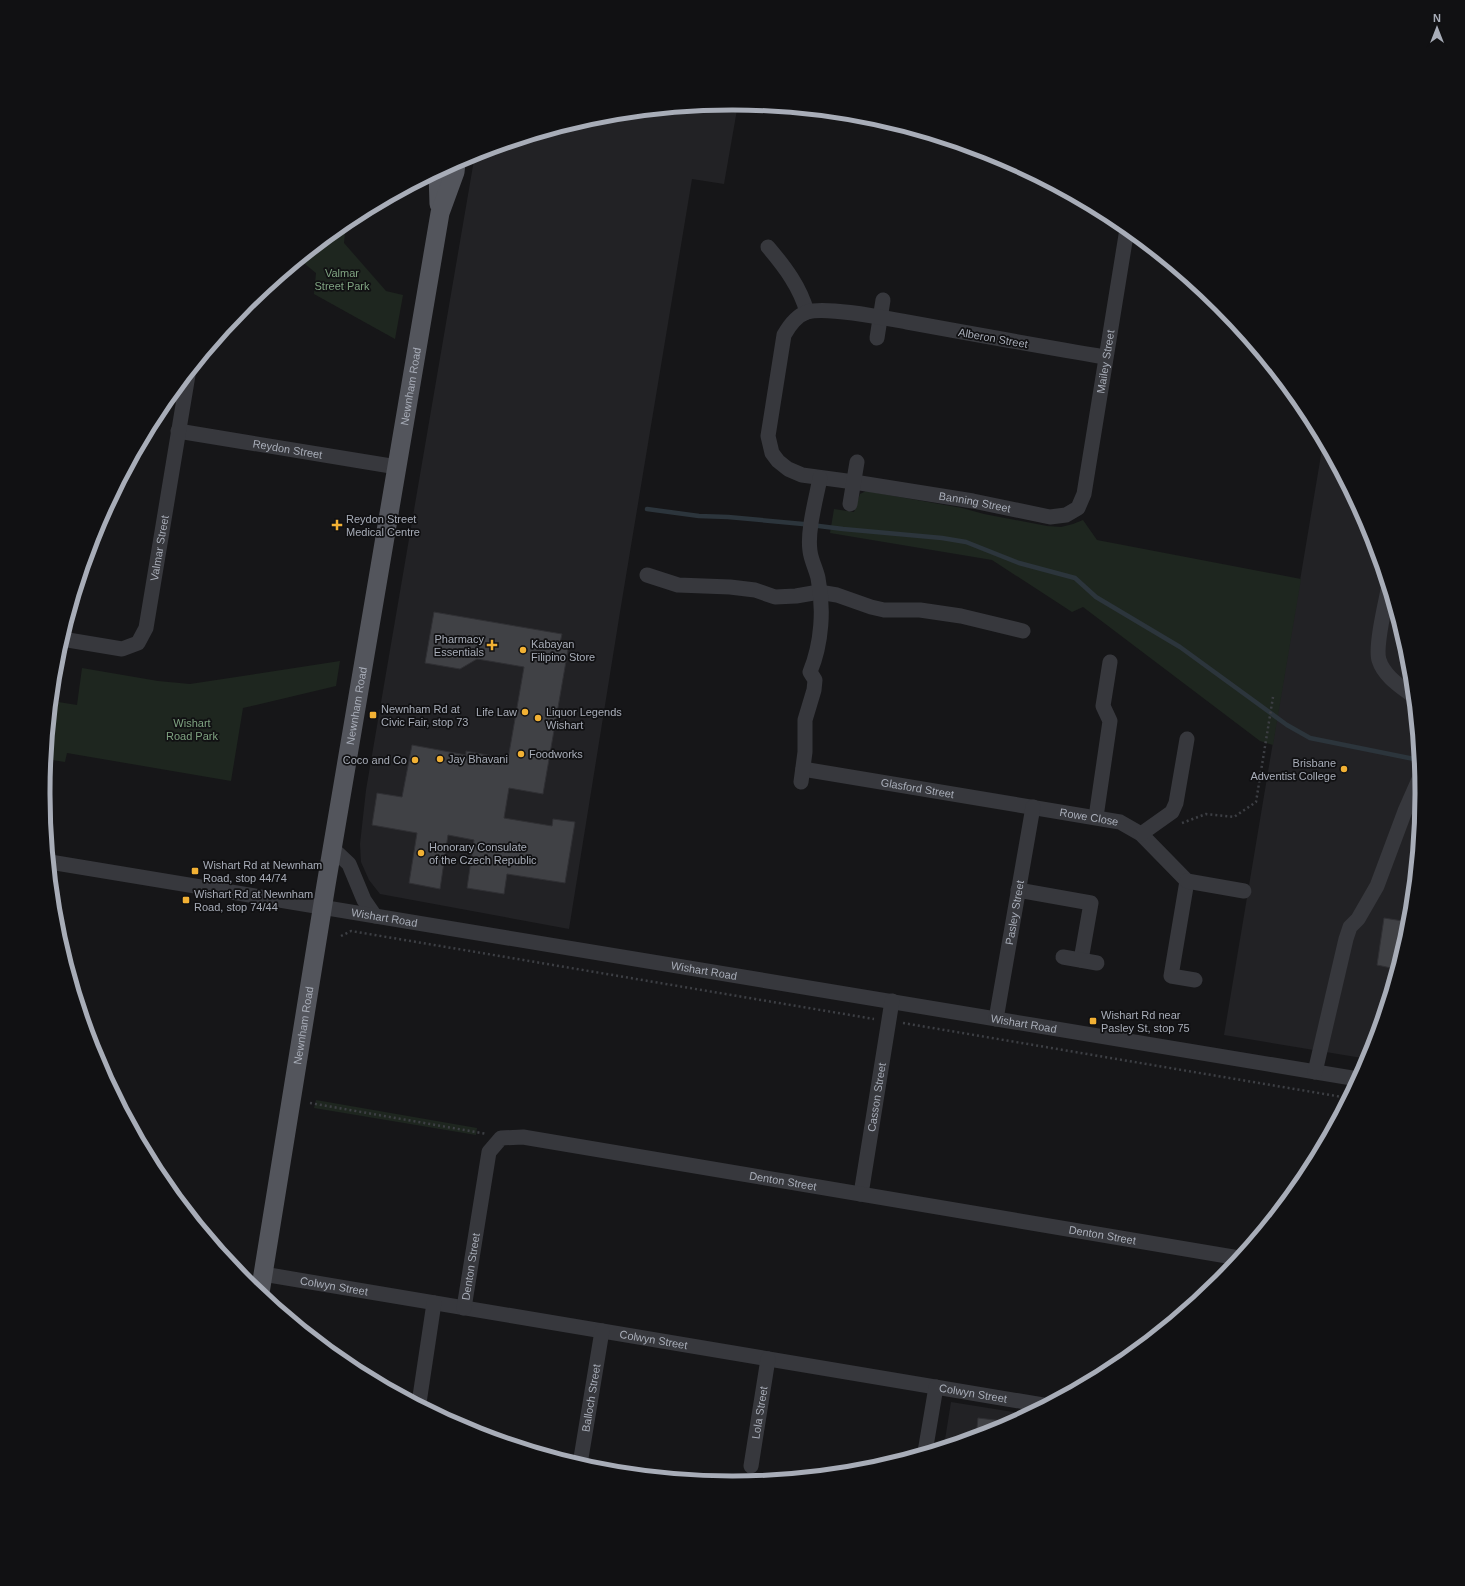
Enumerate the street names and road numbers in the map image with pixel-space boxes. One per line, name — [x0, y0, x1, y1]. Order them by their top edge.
street label: Alberon Street — [957, 326, 1029, 350]
street label: Mailey Street — [1094, 329, 1117, 394]
street label: Newnham Road — [398, 346, 423, 426]
street label: Reydon Street — [252, 437, 323, 461]
street label: Banning Street — [938, 490, 1012, 515]
street label: Valmar Street — [148, 514, 171, 582]
street label: Newnham Road — [344, 666, 369, 746]
street label: Glasford Street — [880, 776, 955, 800]
street label: Rowe Close — [1059, 806, 1119, 828]
street label: Pasley Street — [1003, 879, 1026, 946]
street label: Wishart Road — [351, 906, 418, 929]
street label: Wishart Road — [670, 959, 738, 982]
street label: Newnham Road — [291, 986, 316, 1065]
street label: Wishart Road — [990, 1012, 1058, 1035]
street label: Casson Street — [865, 1062, 888, 1133]
street label: Denton Street — [748, 1169, 817, 1192]
street label: Denton Street — [1068, 1223, 1137, 1246]
street label: Denton Street — [459, 1232, 482, 1301]
street label: Colwyn Street — [299, 1274, 369, 1298]
street label: Colwyn Street — [619, 1328, 688, 1351]
street label: Balloch Street — [579, 1363, 602, 1433]
street label: Colwyn Street — [938, 1382, 1008, 1405]
street label: Lola Street — [749, 1385, 770, 1440]

